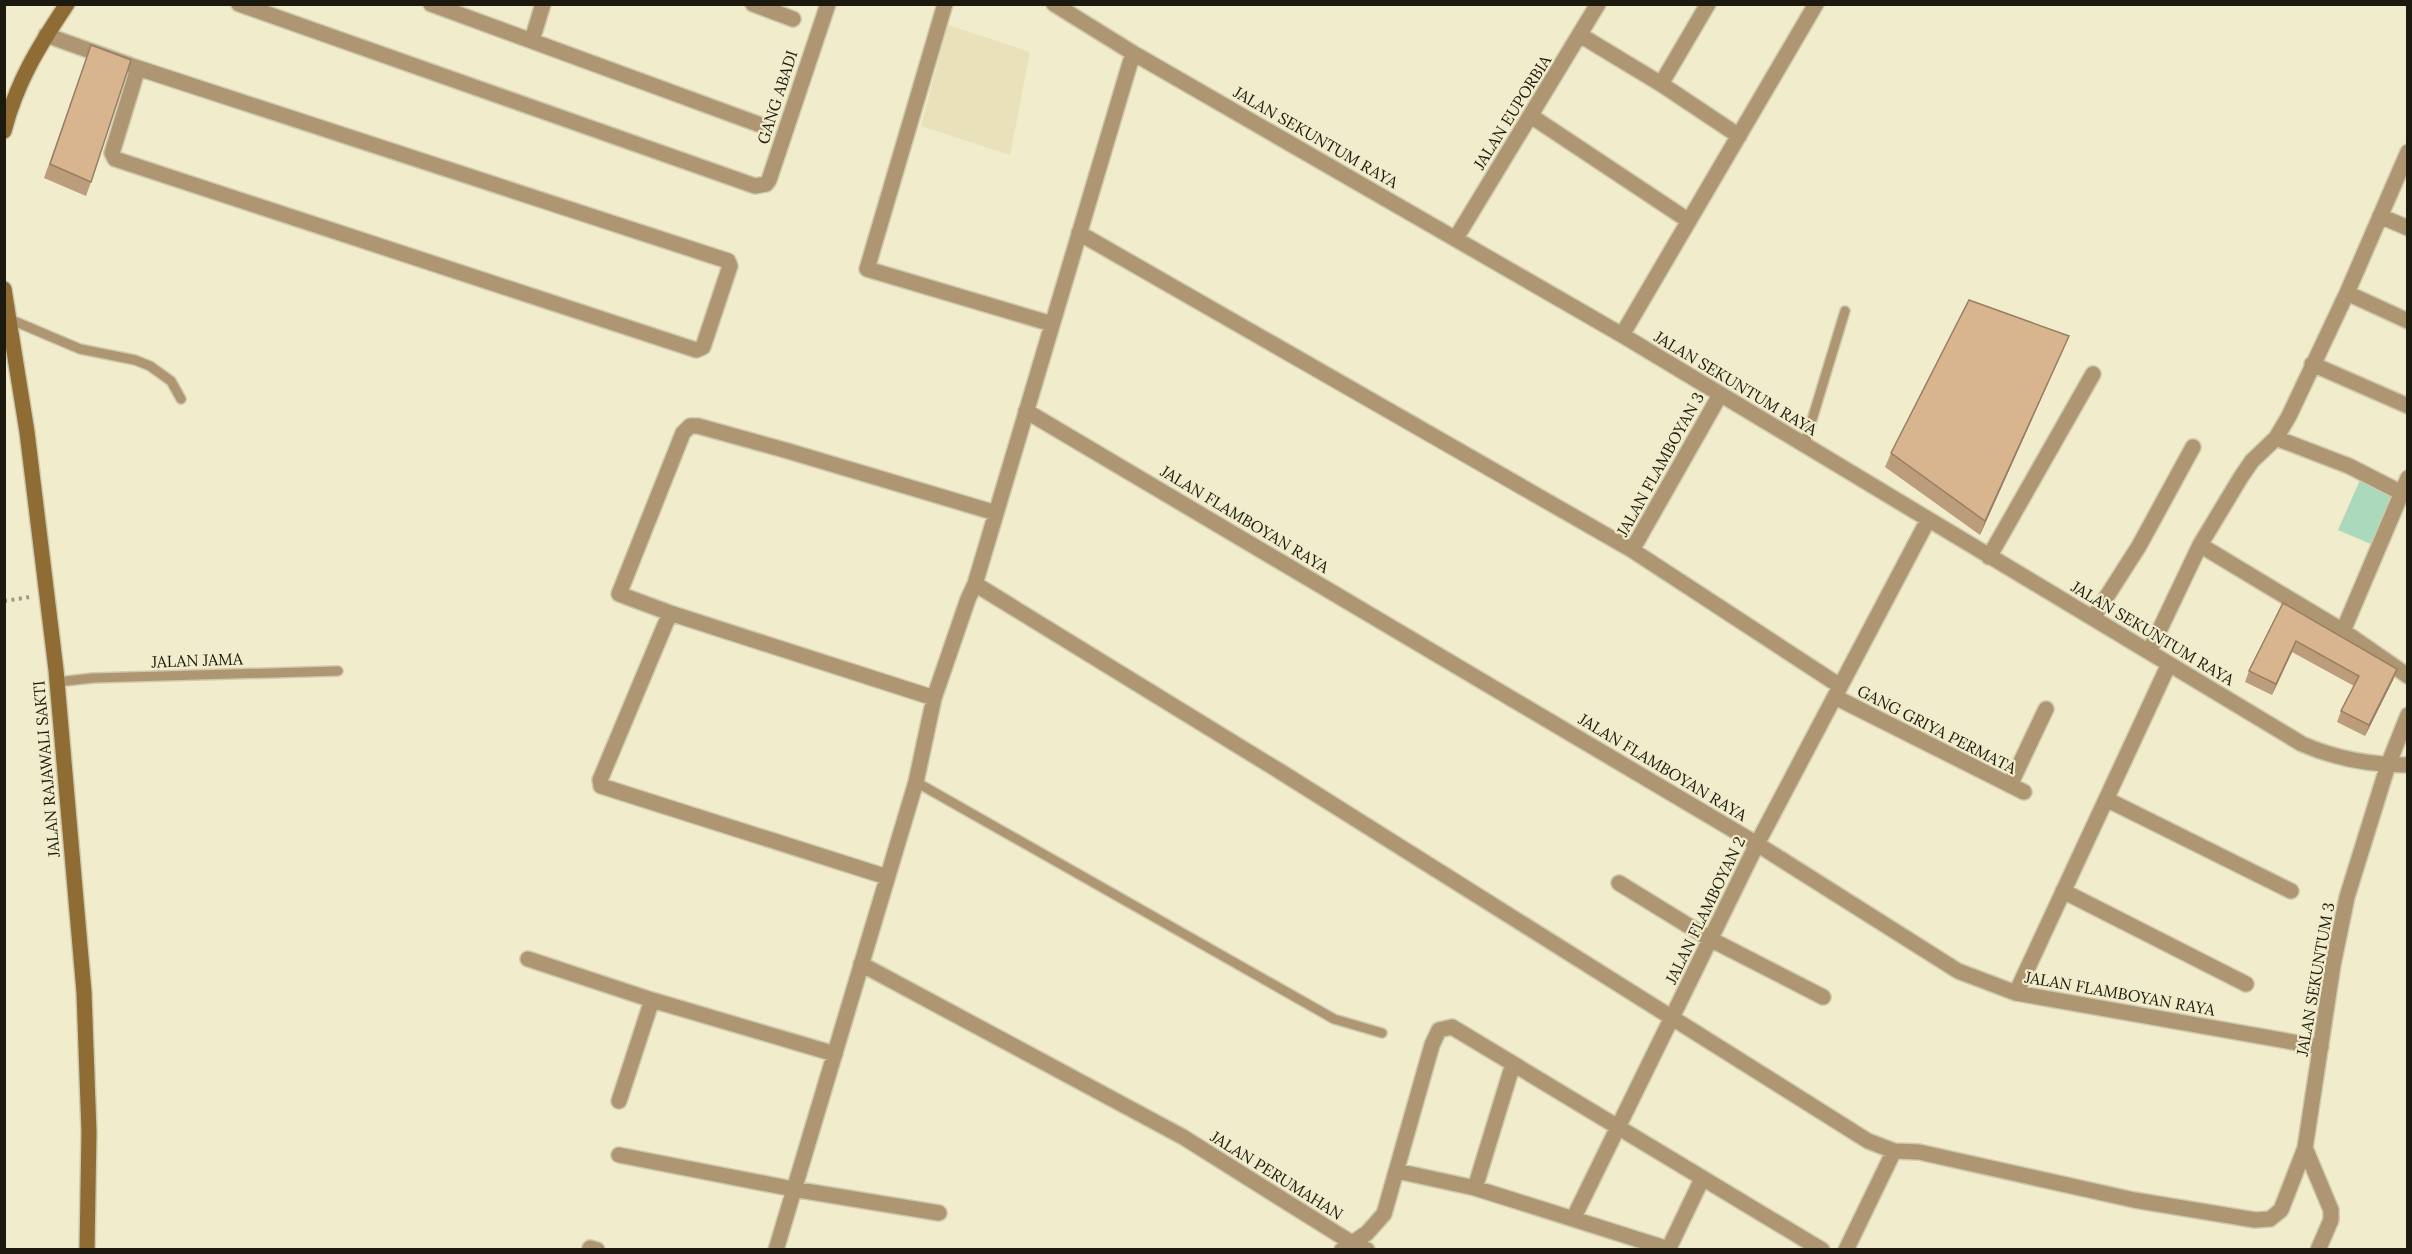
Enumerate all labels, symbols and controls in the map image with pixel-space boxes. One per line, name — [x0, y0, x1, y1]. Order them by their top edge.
street label: GANG ABADI — [752, 48, 802, 146]
street label: JALAN EUPORBIA — [1468, 50, 1556, 174]
street label: JALAN SEKUNTUM RAYA — [1229, 81, 1403, 193]
street label: JALAN SEKUNTUM RAYA — [1650, 326, 1822, 440]
street label: JALAN FLAMBOYAN 3 — [1612, 388, 1708, 540]
street label: JALAN FLAMBOYAN RAYA — [1156, 460, 1334, 578]
street label: JALAN SEKUNTUM RAYA — [2067, 576, 2239, 690]
street label: JALAN JAMA — [150, 648, 244, 672]
street label: JALAN RAJAWALI SAKTI — [28, 680, 64, 859]
street label: GANG GRIYA PERMATA — [1854, 680, 2021, 778]
street label: JALAN FLAMBOYAN RAYA — [1574, 708, 1752, 826]
street label: JALAN FLAMBOYAN 2 — [1660, 833, 1749, 988]
street label: JALAN SEKUNTUM 3 — [2291, 901, 2338, 1058]
street label: JALAN FLAMBOYAN RAYA — [2022, 966, 2218, 1020]
street label: JALAN PERUMAHAN — [1206, 1126, 1347, 1224]

